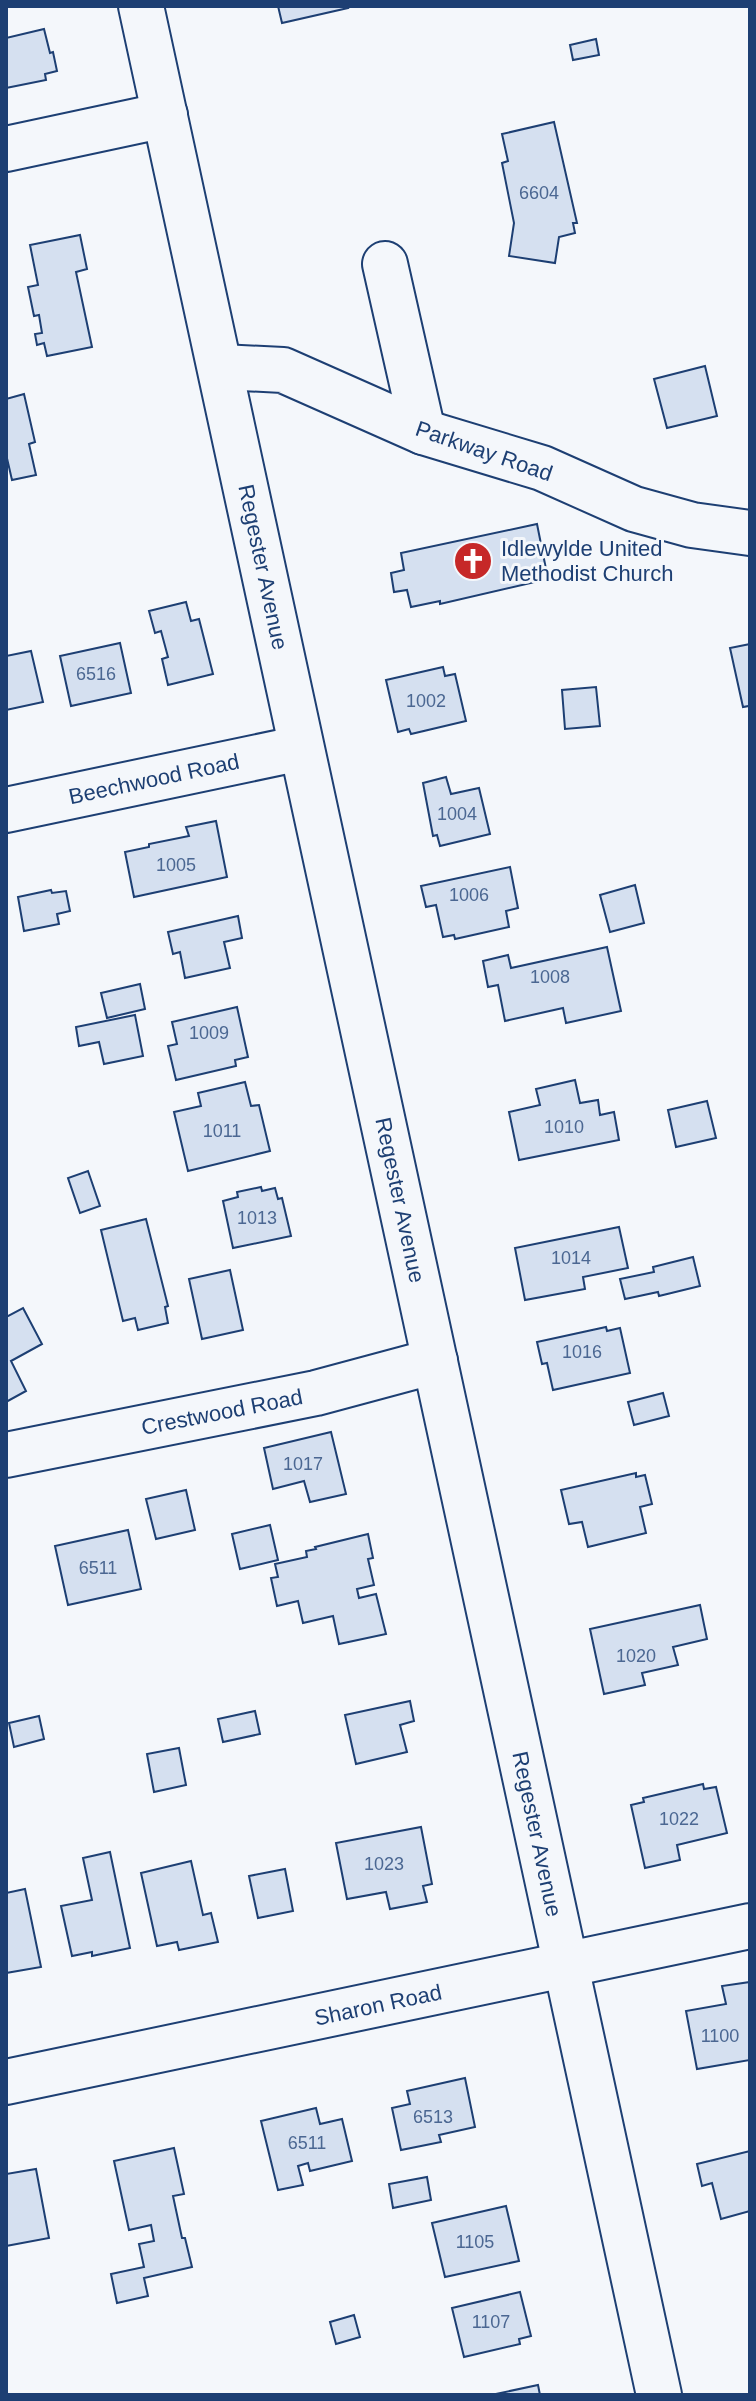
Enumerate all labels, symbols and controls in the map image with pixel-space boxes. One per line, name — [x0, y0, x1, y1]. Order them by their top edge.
house number: 6604 — [519, 183, 559, 203]
street label: Parkway Road — [412, 416, 556, 486]
street label: Regester Avenue — [233, 482, 293, 652]
place label: Idlewylde United Methodist Church — [501, 536, 673, 586]
church icon: Idlewylde United Methodist Church — [452, 540, 494, 582]
house number: 6516 — [76, 664, 116, 684]
house number: 1002 — [406, 691, 446, 711]
street label: Beechwood Road — [66, 749, 242, 809]
house number: 1004 — [437, 804, 477, 824]
house number: 1005 — [156, 855, 196, 875]
house number: 1006 — [449, 885, 489, 905]
house number: 1008 — [530, 967, 570, 987]
house number: 1009 — [189, 1023, 229, 1043]
street label: Regester Avenue — [370, 1115, 430, 1285]
house number: 1010 — [544, 1117, 584, 1137]
house number: 1011 — [203, 1121, 241, 1141]
house number: 1013 — [237, 1208, 277, 1228]
house number: 1014 — [551, 1248, 591, 1268]
house number: 1016 — [562, 1342, 602, 1362]
street label: Crestwood Road — [139, 1384, 305, 1440]
house number: 1017 — [283, 1454, 323, 1474]
house number: 6511 — [79, 1558, 117, 1578]
house number: 1020 — [616, 1646, 656, 1666]
street label: Regester Avenue — [507, 1749, 567, 1919]
house number: 1022 — [659, 1809, 699, 1829]
house number: 1023 — [364, 1854, 404, 1874]
street label: Sharon Road — [312, 1979, 444, 2031]
house number: 1100 — [701, 2026, 739, 2046]
house number: 6513 — [413, 2107, 453, 2127]
house number: 6511 — [288, 2133, 326, 2153]
house number: 1105 — [456, 2232, 494, 2252]
house number: 1107 — [472, 2312, 510, 2332]

